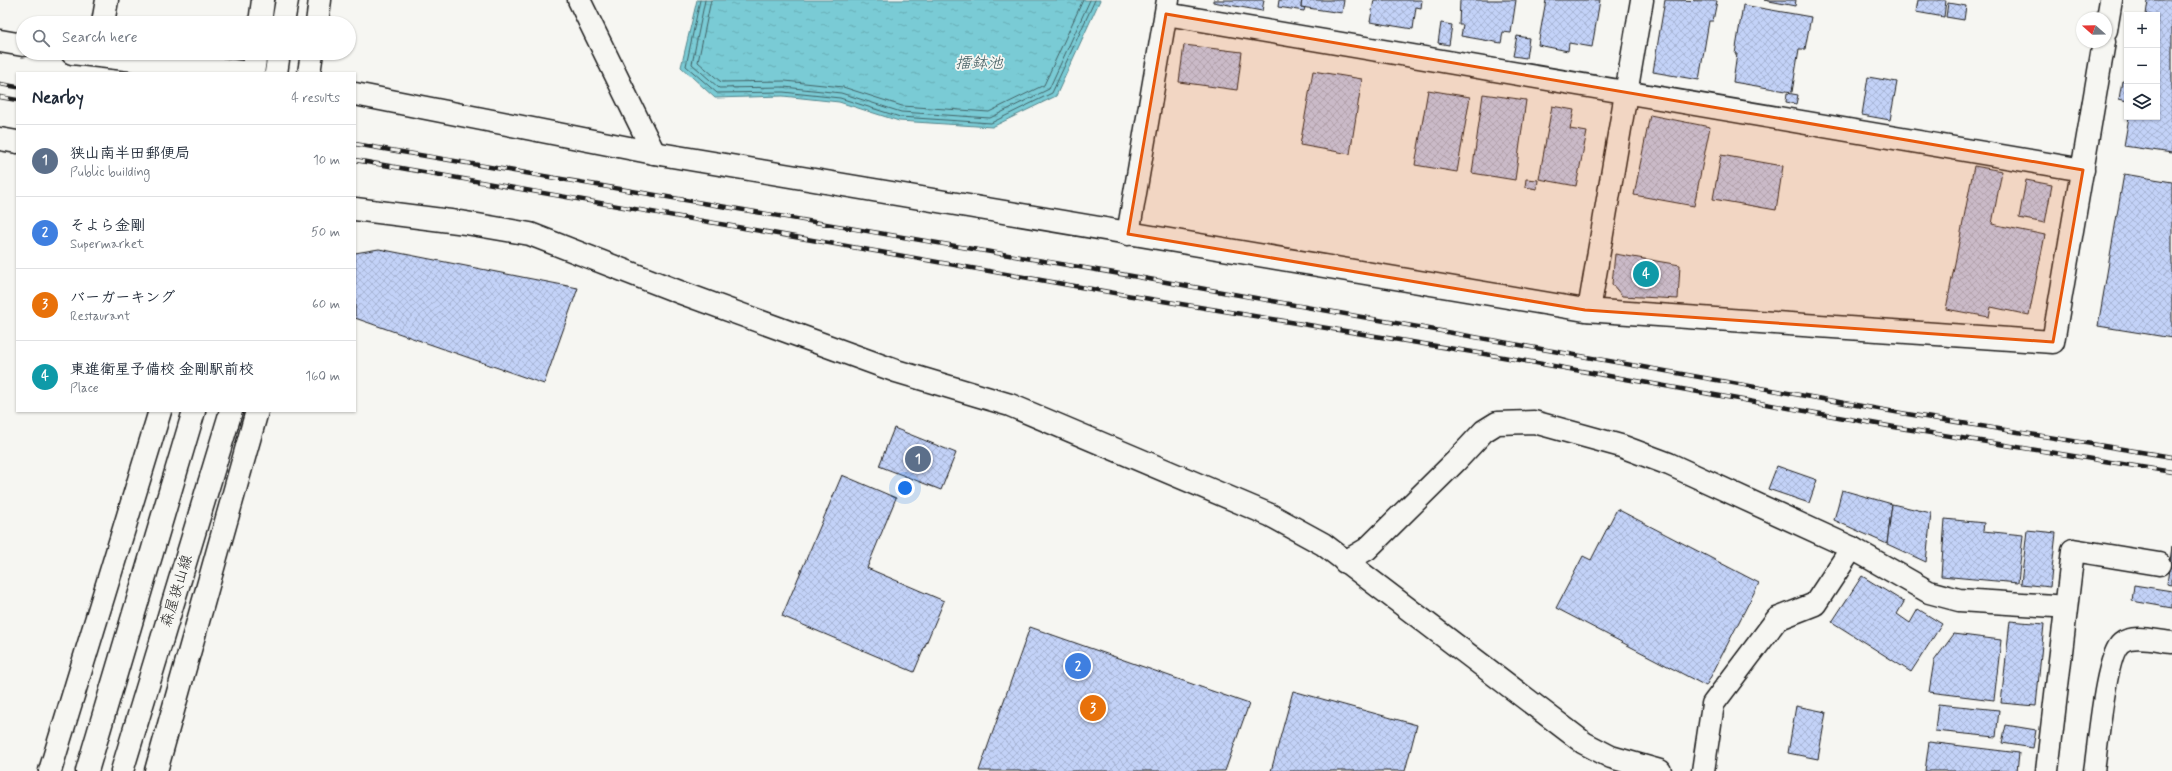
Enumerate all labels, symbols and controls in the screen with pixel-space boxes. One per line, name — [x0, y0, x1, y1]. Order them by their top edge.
north arrow — [2076, 12, 2112, 48]
map controls — [2124, 12, 2160, 120]
button: + — [2124, 12, 2160, 48]
search box — [16, 16, 356, 60]
icon: search — [30, 27, 52, 49]
text: Search here — [62, 28, 138, 48]
button: − — [2124, 48, 2160, 84]
water label: 擂鉢池 — [955, 53, 1004, 74]
button: layers — [2124, 84, 2160, 120]
text: Nearby — [32, 87, 84, 109]
text: 4 results — [291, 90, 340, 107]
text: 狭山南半田郵便局 — [70, 144, 190, 164]
text: 1 — [42, 152, 48, 169]
text: 10 m — [313, 152, 340, 169]
text: Public building — [70, 164, 150, 181]
text: そよら金剛 — [70, 216, 145, 236]
text: 2 — [42, 224, 48, 241]
text: 50 m — [311, 224, 340, 241]
text: Supermarket — [70, 236, 144, 253]
pin: 4 — [1633, 259, 1659, 289]
text: バーガーキング — [70, 288, 175, 308]
text: 3 — [42, 296, 48, 313]
text: 60 m — [312, 296, 340, 313]
text: Restaurant — [70, 308, 130, 325]
text: 東進衛星予備校 金剛駅前校 — [70, 360, 254, 380]
text: 4 — [41, 368, 49, 385]
text: 160 m — [305, 368, 340, 385]
text: Place — [70, 380, 99, 397]
pin: 1 — [905, 444, 931, 474]
your location — [895, 478, 915, 498]
street label: 森屋狭山線 — [156, 552, 198, 630]
pin: 2 — [1065, 651, 1091, 681]
pin: 3 — [1080, 693, 1106, 723]

